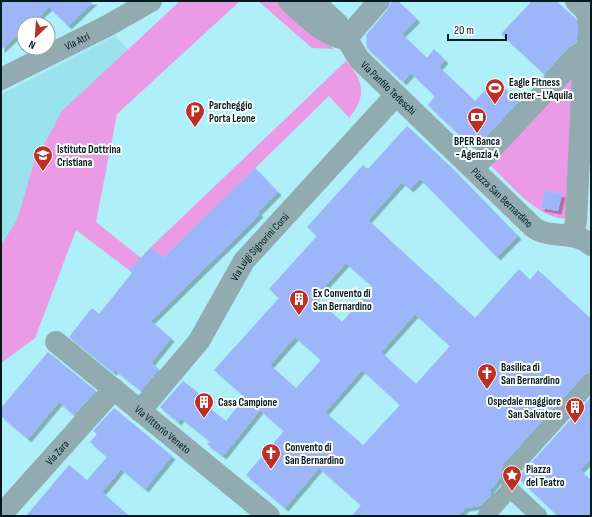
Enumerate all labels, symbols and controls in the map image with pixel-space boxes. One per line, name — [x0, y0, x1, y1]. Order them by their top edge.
north arrow — [16, 16, 56, 56]
scale bar — [448, 16, 506, 42]
text: 20 m — [454, 23, 474, 38]
street label: Via Atri — [63, 30, 92, 53]
text: N — [26, 37, 37, 52]
street label: Via Panfilo Tedeschi — [358, 58, 419, 118]
place label: Eagle Fitness center - L'Aquila — [509, 76, 573, 102]
sports icon: Eagle Fitness center - L'Aquila — [484, 77, 506, 105]
place label: Parcheggio Porta Leone — [209, 99, 256, 125]
parking icon: Parcheggio Porta Leone — [184, 100, 206, 128]
bank icon: BPER Banca - Agenzia 4 — [466, 106, 488, 134]
place label: BPER Banca - Agenzia 4 — [454, 135, 500, 161]
place label: Istituto Dottrina Cristiana — [57, 143, 121, 169]
school or university icon: Istituto Dottrina Cristiana — [32, 144, 54, 172]
street label: Piazza San Bernardino — [468, 165, 536, 231]
street label: Via Luigi Signorini Corsi — [228, 210, 292, 283]
place label: Ex Convento di San Bernardino — [313, 287, 372, 313]
building icon: Ex Convento di San Bernardino — [288, 288, 310, 316]
place label: Basilica di San Bernardino — [501, 361, 560, 387]
church icon: Basilica di San Bernardino — [476, 362, 498, 390]
building icon: Casa Campione — [193, 391, 215, 419]
place label: Ospedale maggiore San Salvatore — [488, 395, 561, 421]
place label: Casa Campione — [218, 396, 277, 409]
building icon: Ospedale maggiore San Salvatore — [564, 396, 586, 424]
street label: Via Vittorio Veneto — [132, 403, 194, 457]
street label: Via Zara — [43, 438, 72, 468]
place label: Convento di San Bernardino — [285, 441, 344, 467]
church icon: Convento di San Bernardino — [260, 442, 282, 470]
place label: Piazza del Teatro — [526, 463, 565, 489]
place icon: Piazza del Teatro — [501, 464, 523, 492]

